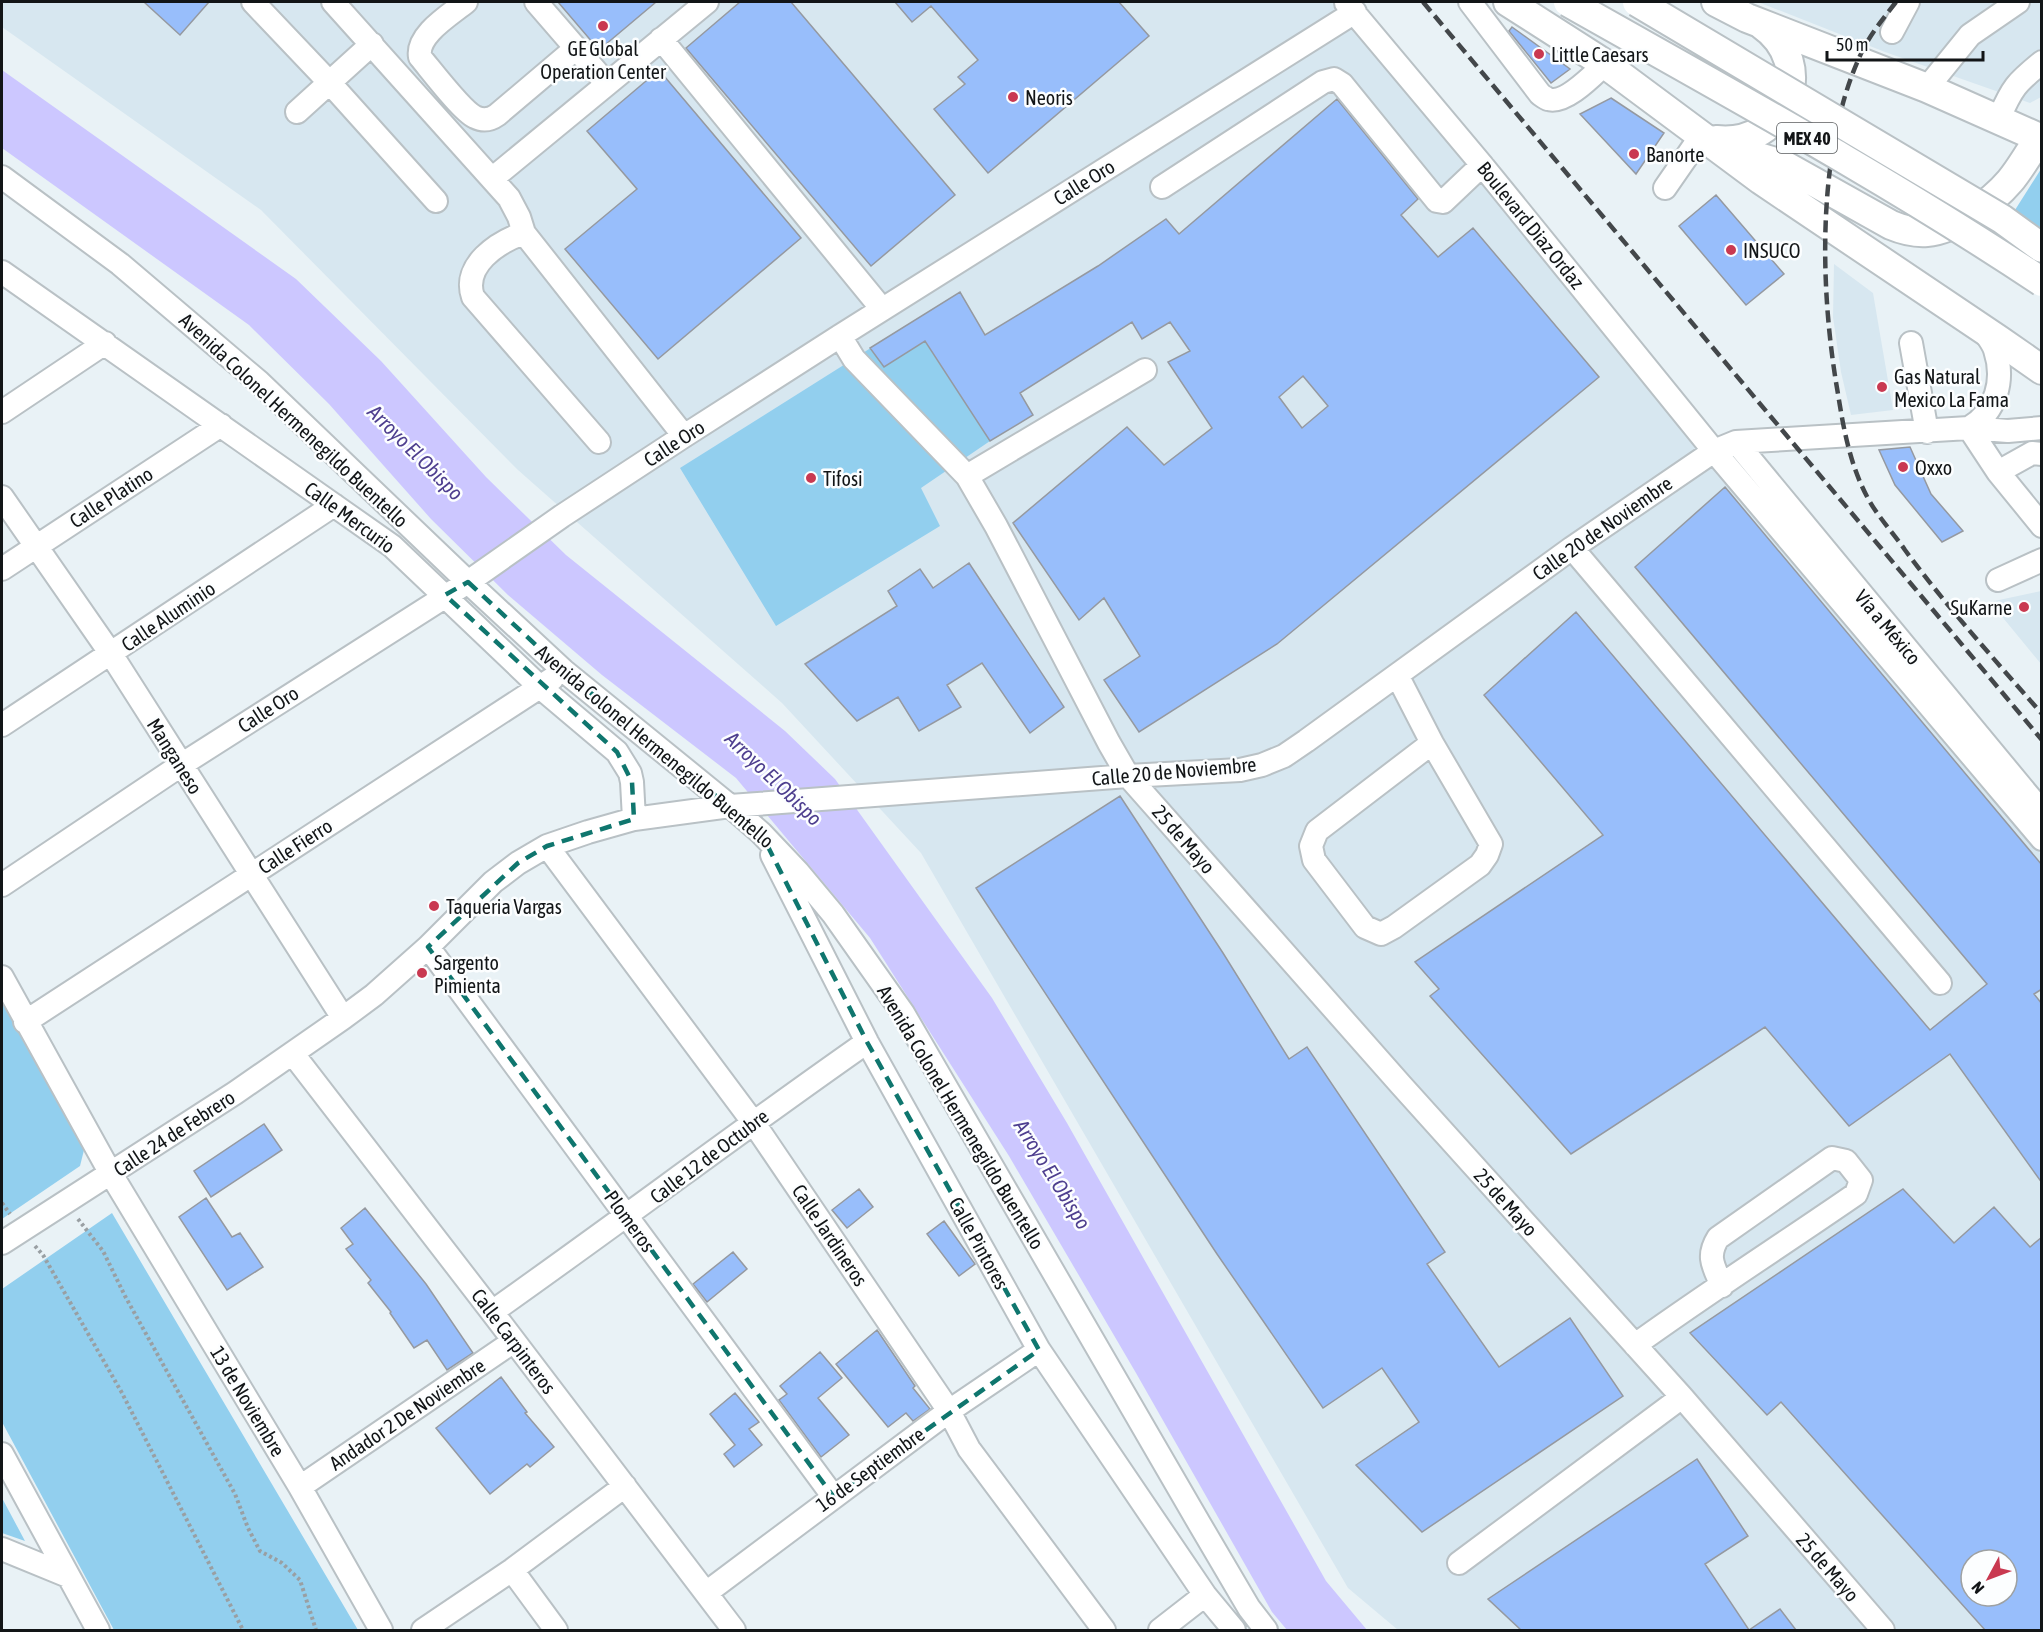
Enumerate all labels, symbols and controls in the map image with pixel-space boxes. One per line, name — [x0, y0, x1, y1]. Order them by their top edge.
marker: GE Global Operation Center — [596, 19, 610, 33]
scale bar — [1827, 24, 1983, 62]
text: 50 m — [1836, 34, 1868, 55]
place label: GE Global Operation Center — [540, 37, 667, 83]
place label: Little Caesars — [1551, 43, 1648, 66]
marker: Little Caesars — [1532, 47, 1546, 61]
place label: Neoris — [1025, 86, 1073, 109]
marker: Neoris — [1006, 90, 1020, 104]
road number: MEX 40 — [1777, 123, 1837, 153]
place label: Banorte — [1646, 143, 1704, 166]
marker: Banorte — [1627, 147, 1641, 161]
street label: Calle Oro — [1049, 154, 1119, 210]
street label: Boulevard Diaz Ordaz — [1473, 157, 1589, 293]
place label: INSUCO — [1743, 239, 1800, 262]
marker: INSUCO — [1724, 243, 1738, 257]
street label: Avenida Colonel Hermenegildo Buentello — [175, 308, 413, 532]
place label: Gas Natural Mexico La Fama — [1894, 365, 2009, 411]
marker: Gas Natural Mexico La Fama — [1875, 380, 1889, 394]
water label: Arroyo El Obispo — [363, 399, 469, 505]
street label: Calle Oro — [639, 415, 709, 471]
place label: Oxxo — [1915, 456, 1952, 479]
marker: Oxxo — [1896, 460, 1910, 474]
street label: Calle Platino — [65, 462, 157, 532]
place label: Tifosi — [823, 467, 863, 490]
marker: Tifosi — [804, 471, 818, 485]
street label: Calle 20 de Noviembre — [1528, 471, 1676, 585]
street label: Calle Mercurio — [300, 477, 400, 557]
street label: Calle Aluminio — [117, 576, 219, 656]
street label: Vía a México — [1850, 585, 1926, 669]
place label: SuKarne — [1951, 596, 2012, 619]
marker: SuKarne — [2017, 600, 2031, 614]
street label: Avenida Colonel Hermenegildo Buentello — [531, 640, 779, 852]
street label: Calle Oro — [233, 681, 303, 737]
street label: Manganeso — [143, 714, 207, 798]
water label: Arroyo El Obispo — [720, 725, 827, 830]
street label: Calle 20 de Noviembre — [1091, 752, 1257, 790]
street label: 25 de Mayo — [1148, 800, 1220, 878]
street label: Calle Fierro — [254, 814, 336, 878]
place label: Taqueria Vargas — [446, 895, 562, 918]
marker: Taqueria Vargas — [427, 899, 441, 913]
place label: Sargento Pimienta — [434, 951, 501, 997]
marker: Sargento Pimienta — [415, 966, 429, 980]
street label: Avenida Colonel Hermenegildo Buentello — [873, 981, 1049, 1253]
street label: Calle 24 de Febrero — [109, 1085, 239, 1181]
street label: Calle 12 de Octubre — [645, 1104, 773, 1208]
water label: Arroyo El Obispo — [1009, 1114, 1096, 1233]
street label: 25 de Mayo — [1470, 1163, 1542, 1241]
street label: Calle Jardineros — [788, 1180, 872, 1290]
street label: Plomeros — [600, 1186, 660, 1256]
street label: Calle Pintores — [944, 1193, 1014, 1293]
street label: Calle Carpinteros — [467, 1284, 561, 1398]
street label: 13 de Noviembre — [206, 1342, 290, 1460]
street label: Andador 2 De Noviembre — [325, 1353, 489, 1475]
street label: 16 de Septiembre — [811, 1422, 929, 1516]
street label: 25 de Mayo — [1792, 1528, 1864, 1606]
north arrow — [1959, 1548, 2019, 1608]
text: N — [1968, 1578, 1988, 1597]

